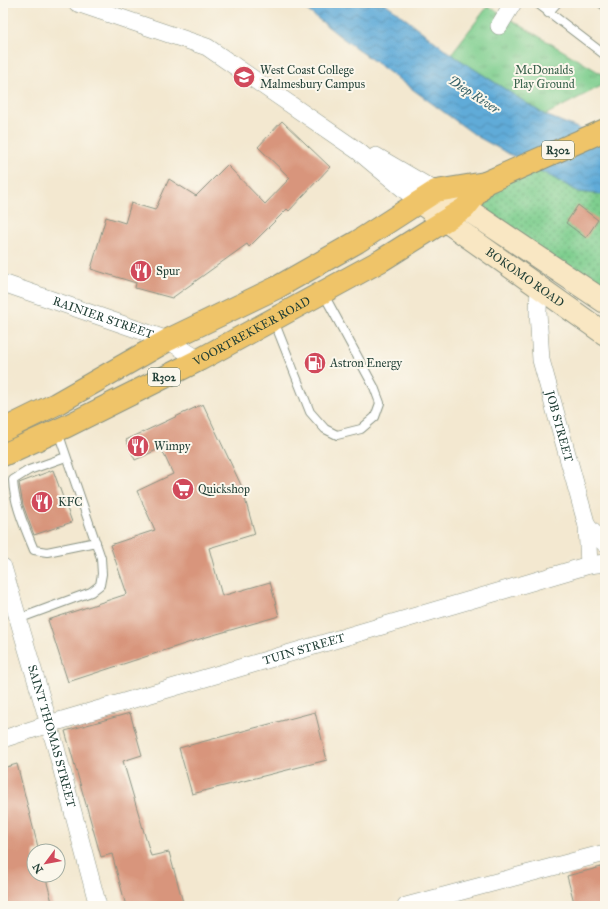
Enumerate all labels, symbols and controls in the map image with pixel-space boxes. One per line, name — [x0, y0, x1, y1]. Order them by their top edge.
place label: West Coast College Malmesbury Campus — [260, 63, 365, 91]
park label: McDonalds Play Ground — [513, 63, 575, 91]
school or university icon: West Coast College Malmesbury Campus — [231, 64, 257, 90]
water label: Diep River — [445, 72, 503, 118]
road number: R302 — [542, 141, 574, 159]
street label: BOKOMO ROAD — [483, 245, 567, 310]
restaurant icon: Spur — [128, 258, 154, 284]
place label: Spur — [156, 264, 180, 278]
street label: RAINIER STREET — [51, 294, 155, 341]
street label: VOORTREKKER ROAD — [190, 294, 313, 369]
fuel station icon: Astron Energy — [302, 350, 328, 376]
place label: Astron Energy — [329, 356, 403, 371]
road number: R302 — [148, 368, 180, 386]
street label: JOB STREET — [541, 387, 576, 464]
restaurant icon: Wimpy — [125, 433, 151, 459]
place label: Wimpy — [154, 439, 191, 453]
supermarket icon: Quickshop — [170, 476, 196, 502]
place label: Quickshop — [198, 482, 250, 496]
restaurant icon: KFC — [29, 489, 55, 515]
place label: KFC — [58, 495, 83, 509]
street label: TUIN STREET — [261, 630, 346, 668]
street label: SAINT THOMAS STREET — [25, 663, 78, 809]
north arrow — [26, 843, 66, 883]
text: N — [30, 860, 46, 875]

